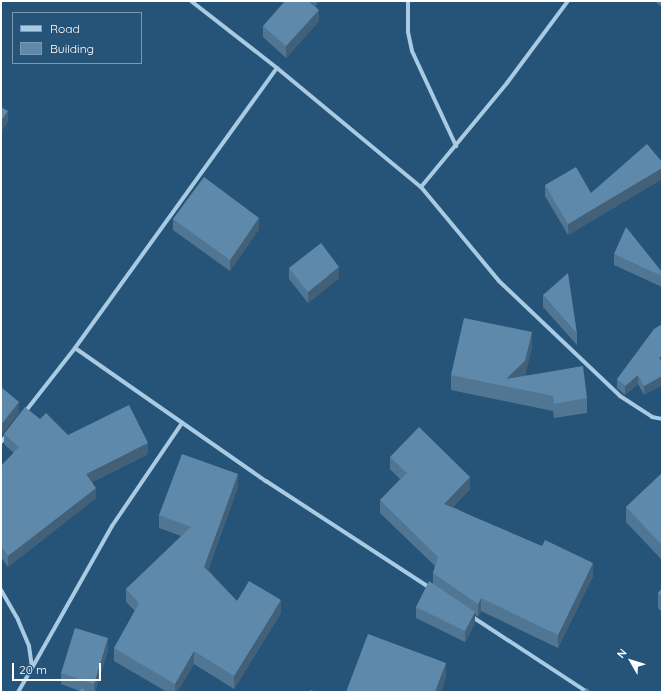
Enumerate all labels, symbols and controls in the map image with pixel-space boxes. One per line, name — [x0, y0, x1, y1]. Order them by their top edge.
legend — [12, 12, 142, 64]
text: Road — [50, 21, 80, 36]
text: Building — [50, 41, 94, 56]
north arrow — [611, 641, 651, 681]
text: N — [614, 646, 630, 661]
scale bar — [14, 655, 103, 681]
text: 20 m — [19, 662, 47, 677]

